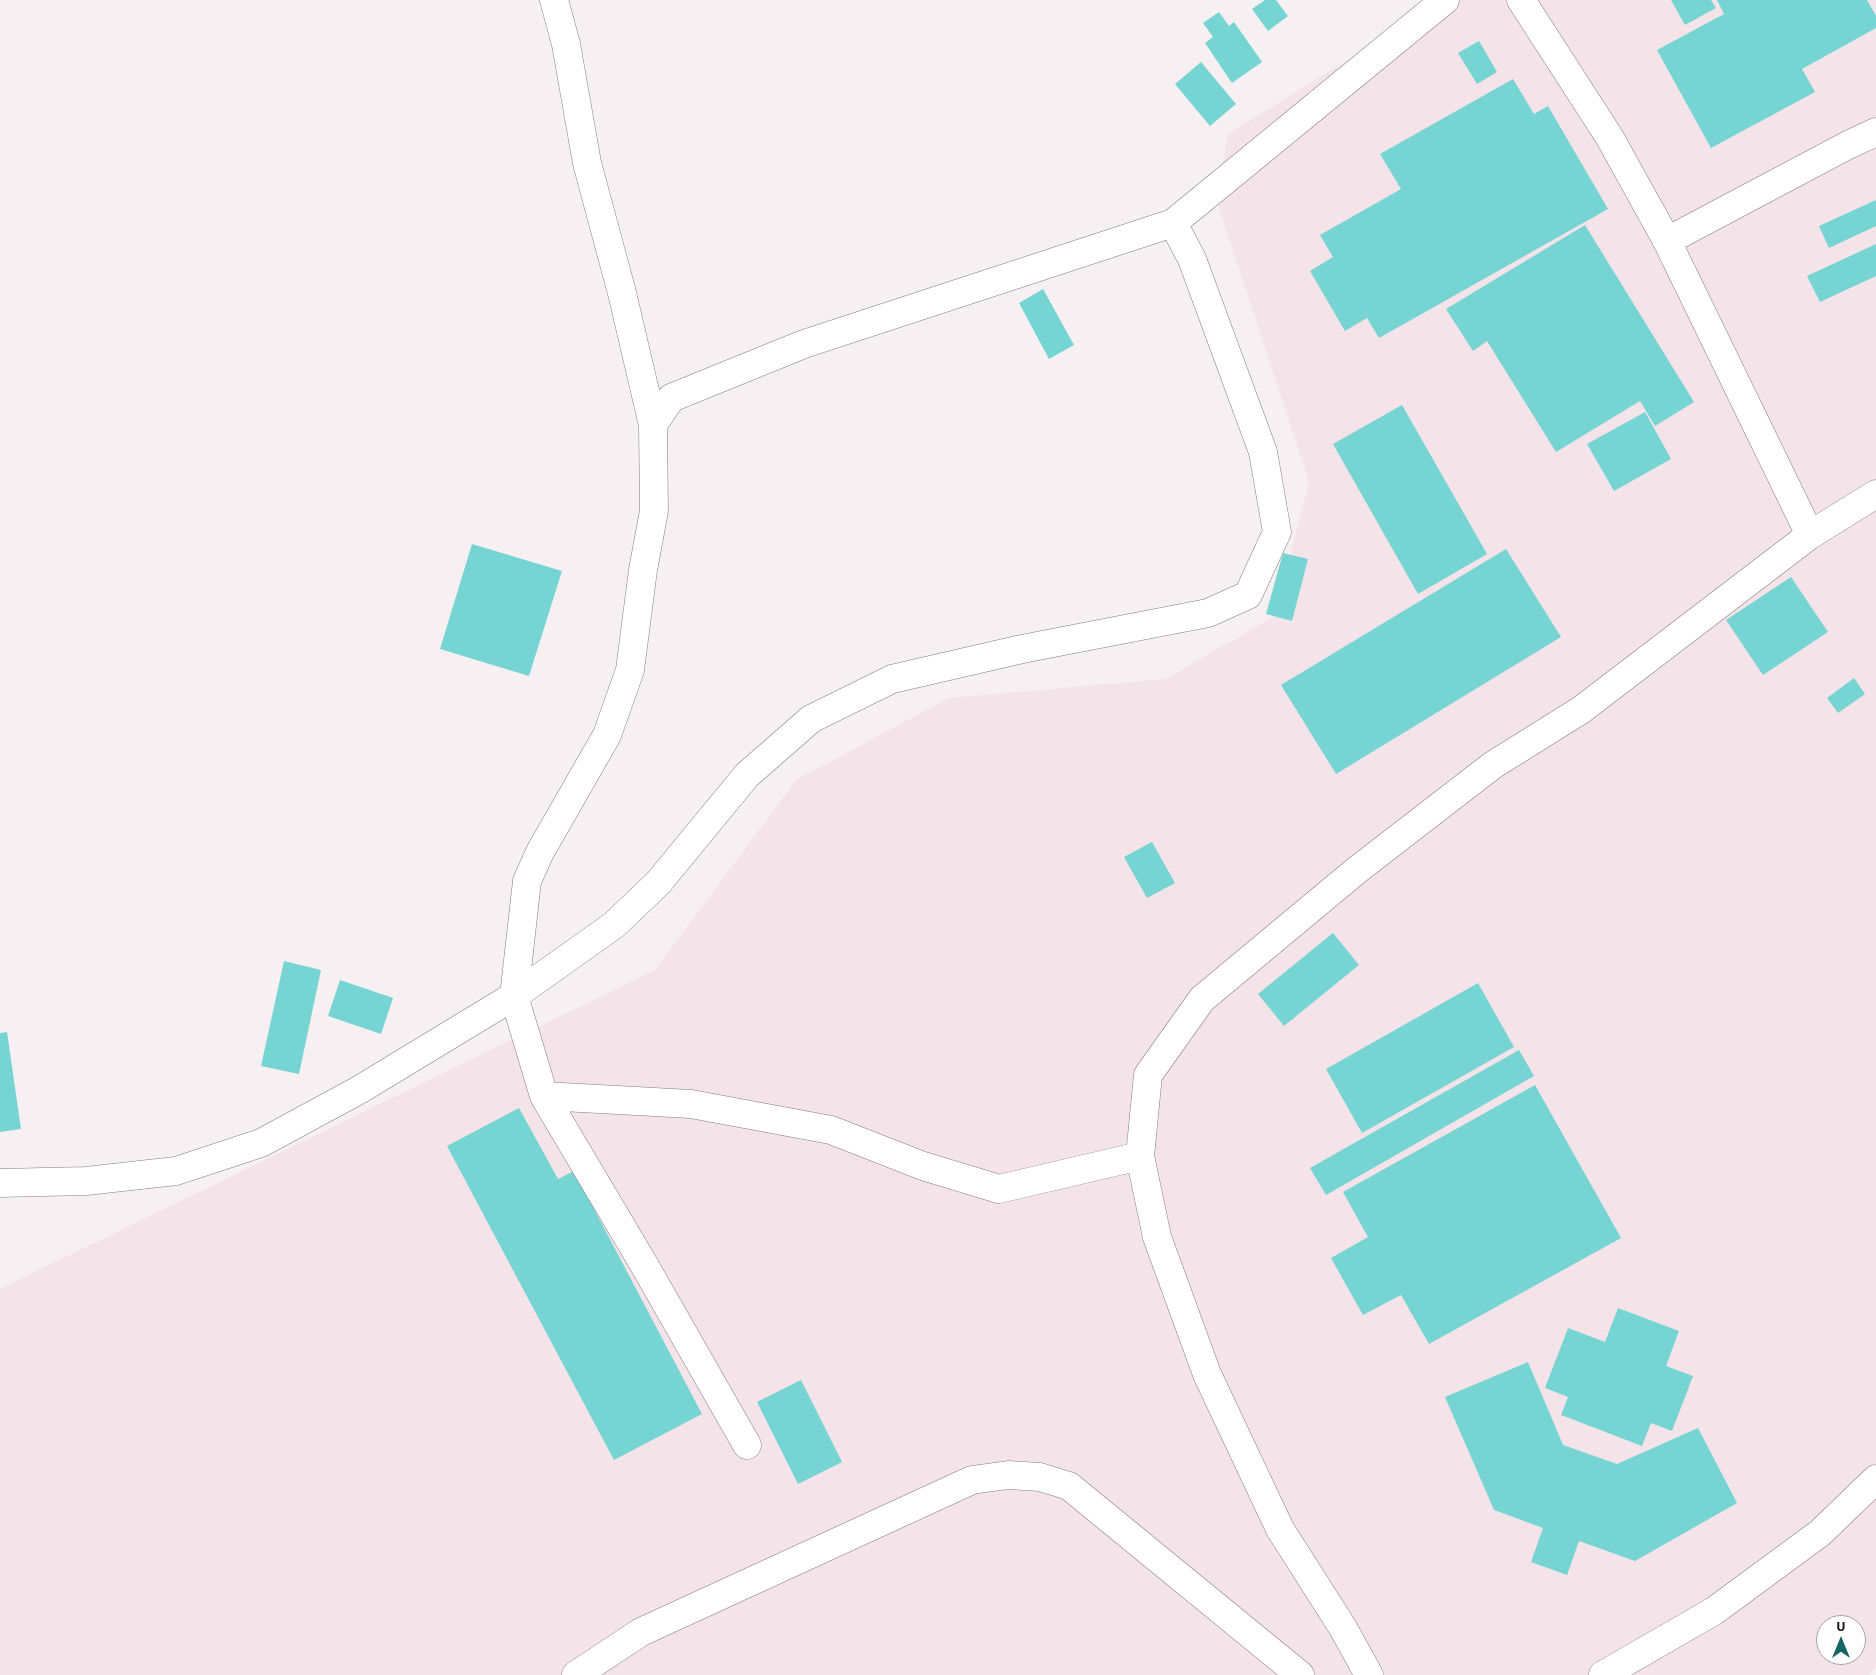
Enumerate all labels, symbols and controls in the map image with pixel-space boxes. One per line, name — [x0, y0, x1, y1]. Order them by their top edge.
north arrow — [1816, 1615, 1866, 1665]
text: U — [1837, 1617, 1845, 1634]

